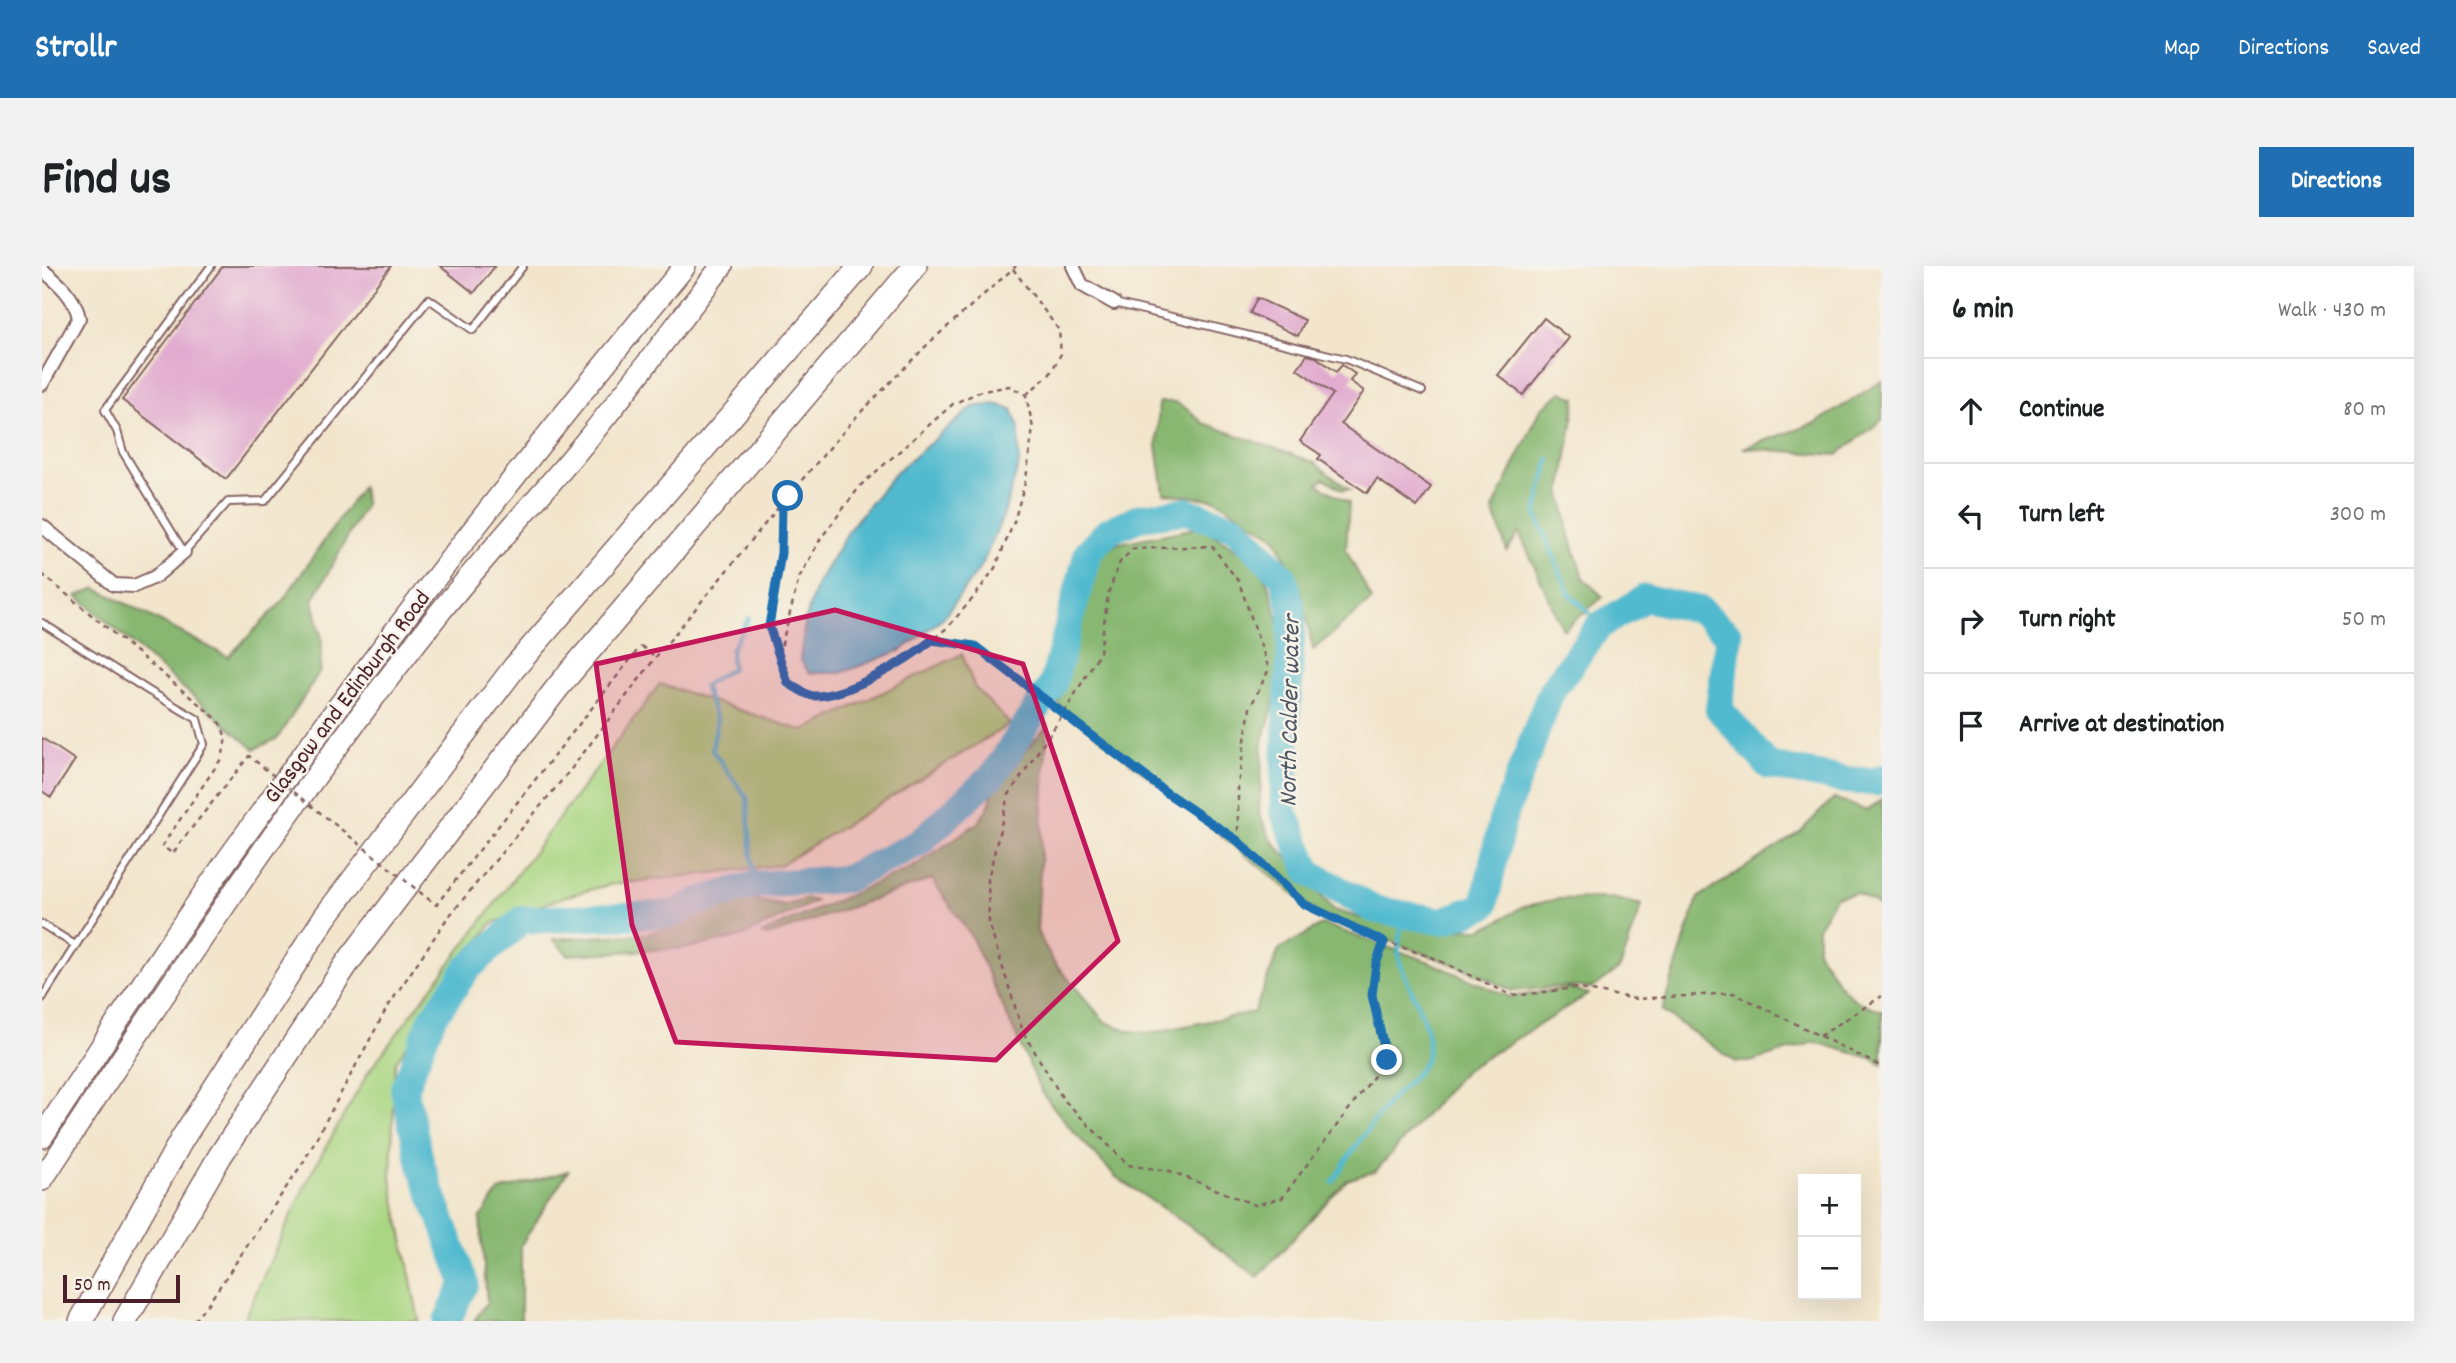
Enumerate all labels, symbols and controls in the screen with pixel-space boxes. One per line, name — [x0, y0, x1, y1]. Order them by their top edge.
text: Strollr — [35, 26, 117, 73]
text: Map — [2164, 32, 2200, 66]
text: Directions — [2238, 32, 2329, 66]
text: Saved — [2367, 32, 2421, 66]
text: Find us — [42, 147, 171, 217]
button: Directions — [2259, 147, 2414, 217]
text: 6 min — [1952, 290, 2014, 333]
text: Walk · 430 m — [2278, 295, 2386, 328]
icon: ahead — [1952, 392, 1990, 430]
text: Continue — [2019, 392, 2104, 429]
text: 80 m — [2343, 394, 2386, 427]
route start — [772, 480, 803, 511]
icon: left — [1952, 497, 1990, 535]
text: Turn left — [2019, 497, 2105, 534]
text: 300 m — [2330, 499, 2386, 532]
street label: Glasgow and Edinburgh Road — [257, 584, 440, 812]
icon: right — [1952, 602, 1990, 640]
text: Turn right — [2019, 602, 2116, 639]
text: 50 m — [2342, 604, 2386, 637]
water label: North Calder water — [1271, 612, 1312, 807]
icon: arrive — [1952, 707, 1990, 745]
text: Arrive at destination — [2019, 707, 2224, 744]
route end — [1371, 1044, 1402, 1075]
map controls — [1798, 1174, 1861, 1300]
button: + — [1798, 1174, 1861, 1237]
button: − — [1798, 1237, 1861, 1300]
scale bar — [63, 1272, 180, 1304]
text: 50 m — [74, 1273, 111, 1300]

